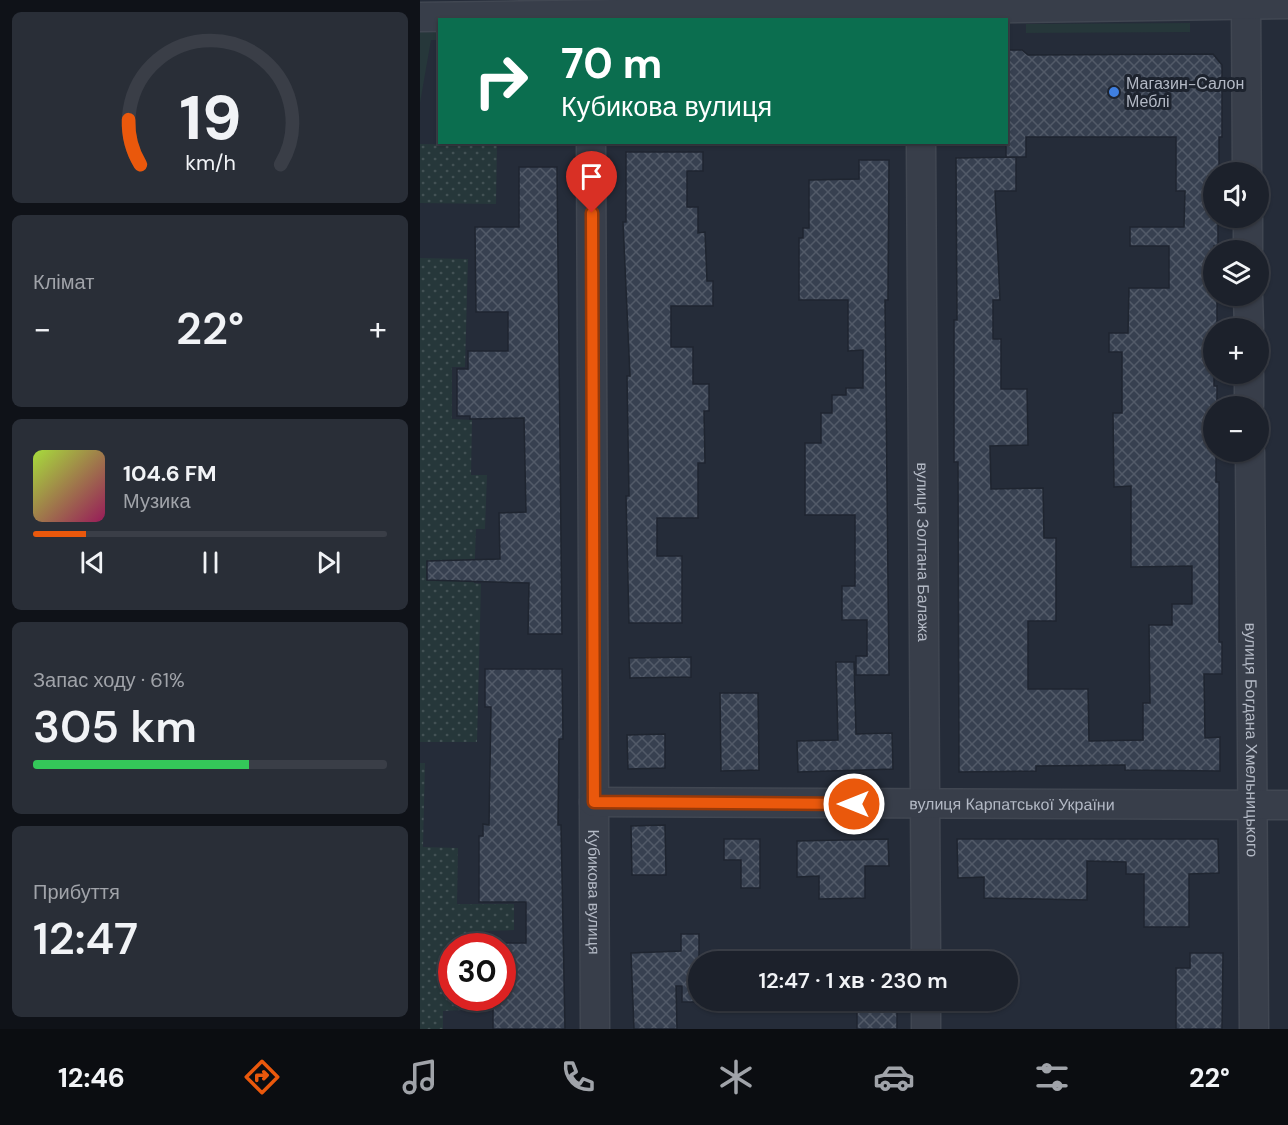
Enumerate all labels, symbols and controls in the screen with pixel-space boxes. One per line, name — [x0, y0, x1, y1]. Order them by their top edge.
text: 70 m — [561, 36, 662, 91]
icon: right — [462, 42, 540, 120]
place label: Магазин-Салон Меблі — [1126, 73, 1244, 112]
text: 19 — [179, 77, 241, 158]
marker: Магазин-Салон Меблі — [1107, 85, 1121, 99]
text: Кубикова вулиця — [561, 89, 772, 124]
text: km/h — [185, 149, 235, 177]
pin — [566, 151, 617, 213]
icon: arrive — [575, 160, 608, 193]
map controls — [1203, 162, 1269, 462]
button: sound — [1203, 162, 1269, 228]
button: layers — [1203, 240, 1269, 306]
text: Клімат — [33, 269, 94, 295]
text: 22° — [176, 299, 244, 358]
text: − — [33, 307, 51, 350]
text: + — [369, 307, 387, 350]
button: + — [1203, 318, 1269, 384]
button: − — [1203, 396, 1269, 462]
text: 104.6 FM — [123, 459, 217, 488]
street label: вулиця Золтана Балажа — [912, 462, 935, 642]
text: Музика — [123, 488, 191, 514]
icon: previous — [76, 546, 109, 579]
icon: pause — [194, 546, 227, 579]
icon: next — [312, 546, 345, 579]
street label: вулиця Богдана Хмельницького — [1241, 623, 1263, 857]
text: Запас ходу · 61% — [33, 667, 185, 693]
text: 305 km — [33, 697, 197, 756]
position arrow — [822, 772, 886, 836]
street label: вулиця Карпатської України — [909, 793, 1115, 815]
street label: Кубикова вулиця — [584, 829, 605, 955]
text: Прибуття — [33, 879, 120, 905]
text: 12:47 — [33, 909, 138, 968]
speed limit sign: 30 — [438, 933, 516, 1011]
text: 12:47 · 1 хв · 230 m — [758, 966, 948, 995]
icon: directions — [241, 1056, 283, 1098]
icon: music — [399, 1056, 441, 1098]
icon: phone — [557, 1056, 599, 1098]
icon: climate — [715, 1056, 757, 1098]
icon: car — [873, 1056, 915, 1098]
icon: filters — [1031, 1056, 1073, 1098]
text: 12:46 — [58, 1060, 125, 1095]
text: 22° — [1189, 1060, 1230, 1095]

